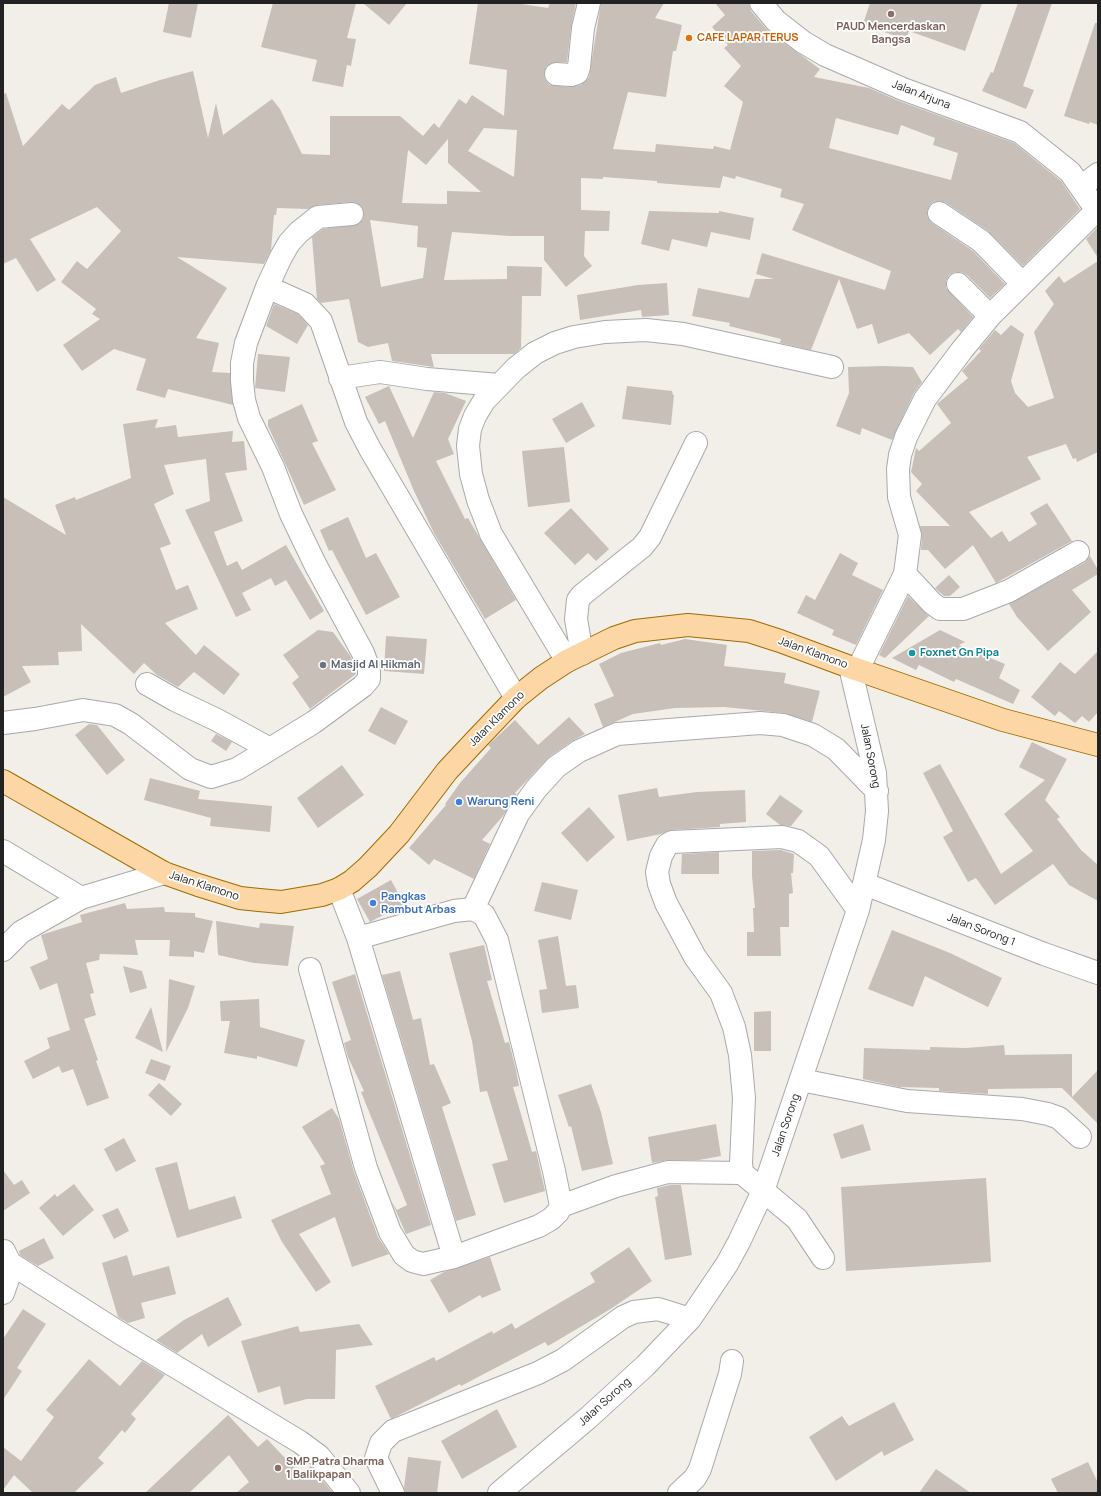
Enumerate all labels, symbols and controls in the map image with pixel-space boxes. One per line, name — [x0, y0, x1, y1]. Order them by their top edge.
marker: PAUD Mencerdaskan Bangsa — [886, 9, 896, 19]
place label: PAUD Mencerdaskan Bangsa — [836, 20, 946, 46]
place label: CAFE LAPAR TERUS — [697, 31, 798, 45]
marker: CAFE LAPAR TERUS — [684, 33, 694, 43]
street label: Jalan Arjuna — [890, 78, 952, 112]
street label: Jalan Klamono — [777, 634, 849, 672]
place label: Foxnet Gn Pipa — [920, 646, 999, 660]
marker: Foxnet Gn Pipa — [907, 648, 917, 658]
place label: Masjid Al Hikmah — [331, 658, 421, 672]
marker: Masjid Al Hikmah — [318, 660, 328, 670]
street label: Jalan Klamono — [467, 689, 527, 749]
street label: Jalan Sorong — [857, 723, 883, 789]
place label: Warung Reni — [467, 795, 534, 809]
marker: Warung Reni — [454, 797, 464, 807]
street label: Jalan Klamono — [167, 869, 241, 903]
place label: Pangkas Rambut Arbas — [381, 890, 456, 916]
marker: Pangkas Rambut Arbas — [368, 898, 378, 908]
street label: Jalan Sorong 1 — [945, 911, 1017, 949]
street label: Jalan Sorong — [769, 1092, 803, 1158]
street label: Jalan Sorong — [576, 1375, 634, 1429]
place label: SMP Patra Dharma 1 Balikpapan — [286, 1455, 384, 1481]
marker: SMP Patra Dharma 1 Balikpapan — [273, 1463, 283, 1473]

